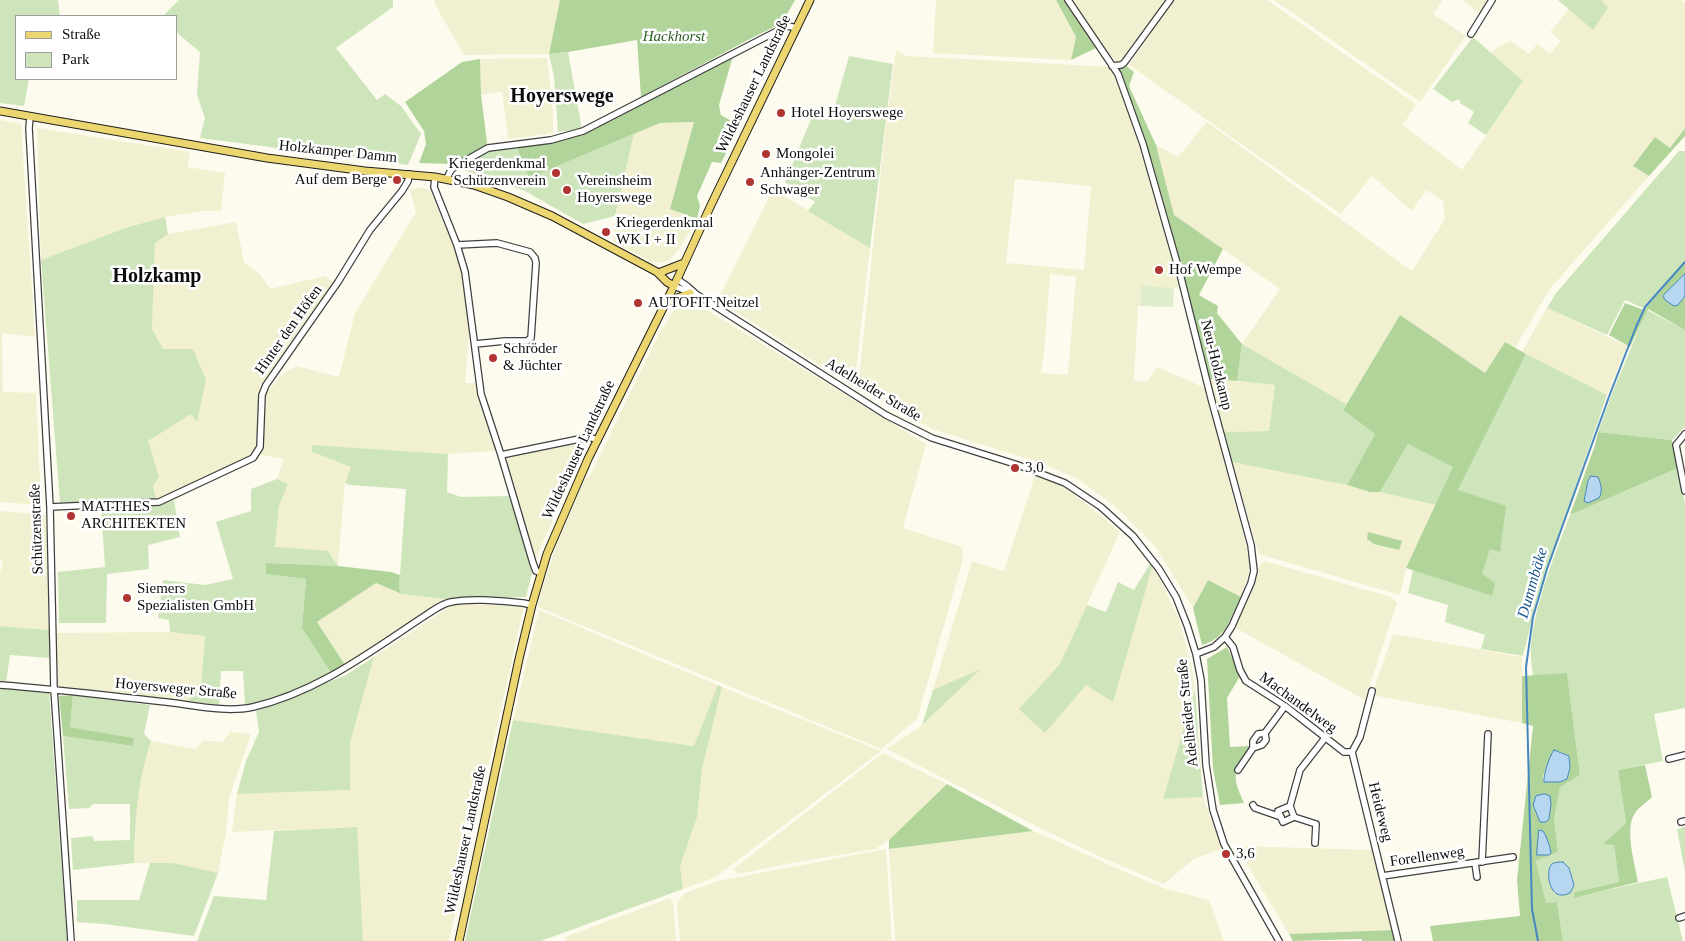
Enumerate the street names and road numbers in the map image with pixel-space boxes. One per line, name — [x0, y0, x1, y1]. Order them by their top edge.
street label: Wildeshauser Landstraße — [713, 12, 795, 156]
street label: Holzkamper Damm — [278, 137, 398, 167]
street label: Hinter den Höfen — [252, 282, 326, 378]
street label: Neu-Holzkamp — [1196, 318, 1236, 412]
street label: Adelheider Straße — [822, 354, 924, 426]
street label: Wildeshauser Landstraße — [539, 378, 619, 522]
street label: Schützenstraße — [26, 483, 48, 575]
street label: Adelheider Straße — [1173, 658, 1203, 768]
street label: Machandelweg — [1256, 669, 1340, 737]
street label: Hoyersweger Straße — [114, 675, 238, 703]
street label: Wildeshauser Landstraße — [441, 764, 491, 916]
street label: Heideweg — [1364, 780, 1396, 844]
street label: Forellenweg — [1389, 843, 1465, 871]

